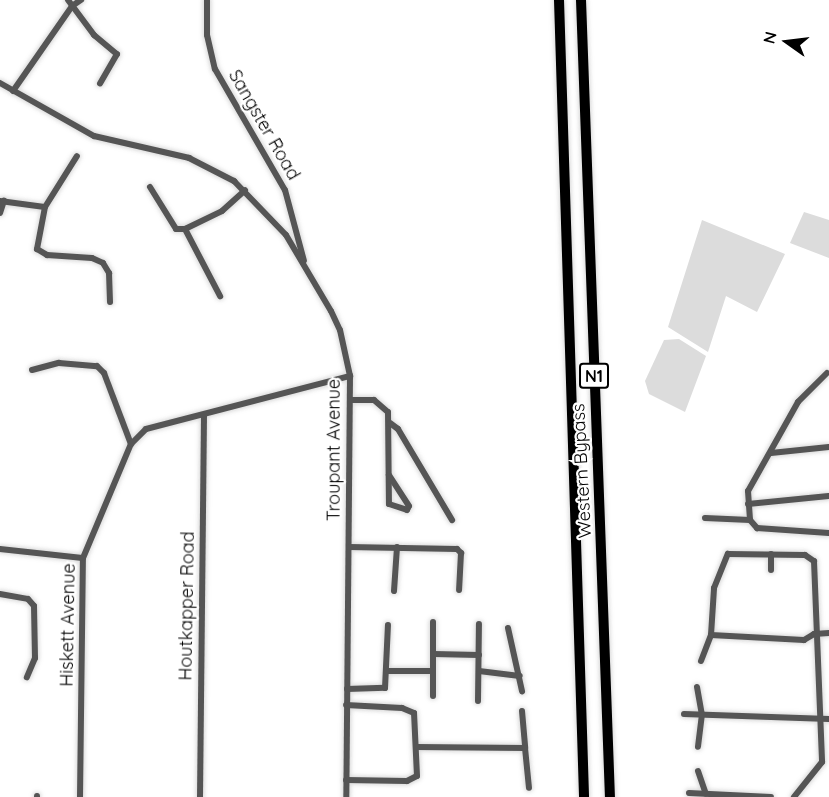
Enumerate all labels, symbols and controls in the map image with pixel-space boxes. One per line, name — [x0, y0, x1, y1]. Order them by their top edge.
north arrow — [757, 12, 817, 72]
text: N — [758, 30, 781, 46]
street label: Sangster Road — [224, 66, 304, 184]
road number: N1 — [579, 363, 609, 389]
street label: Troupant Avenue — [323, 379, 345, 521]
street label: Western Bypass — [568, 403, 596, 539]
street label: Houtkapper Road — [175, 531, 199, 681]
street label: Hiskett Avenue — [56, 563, 80, 687]

